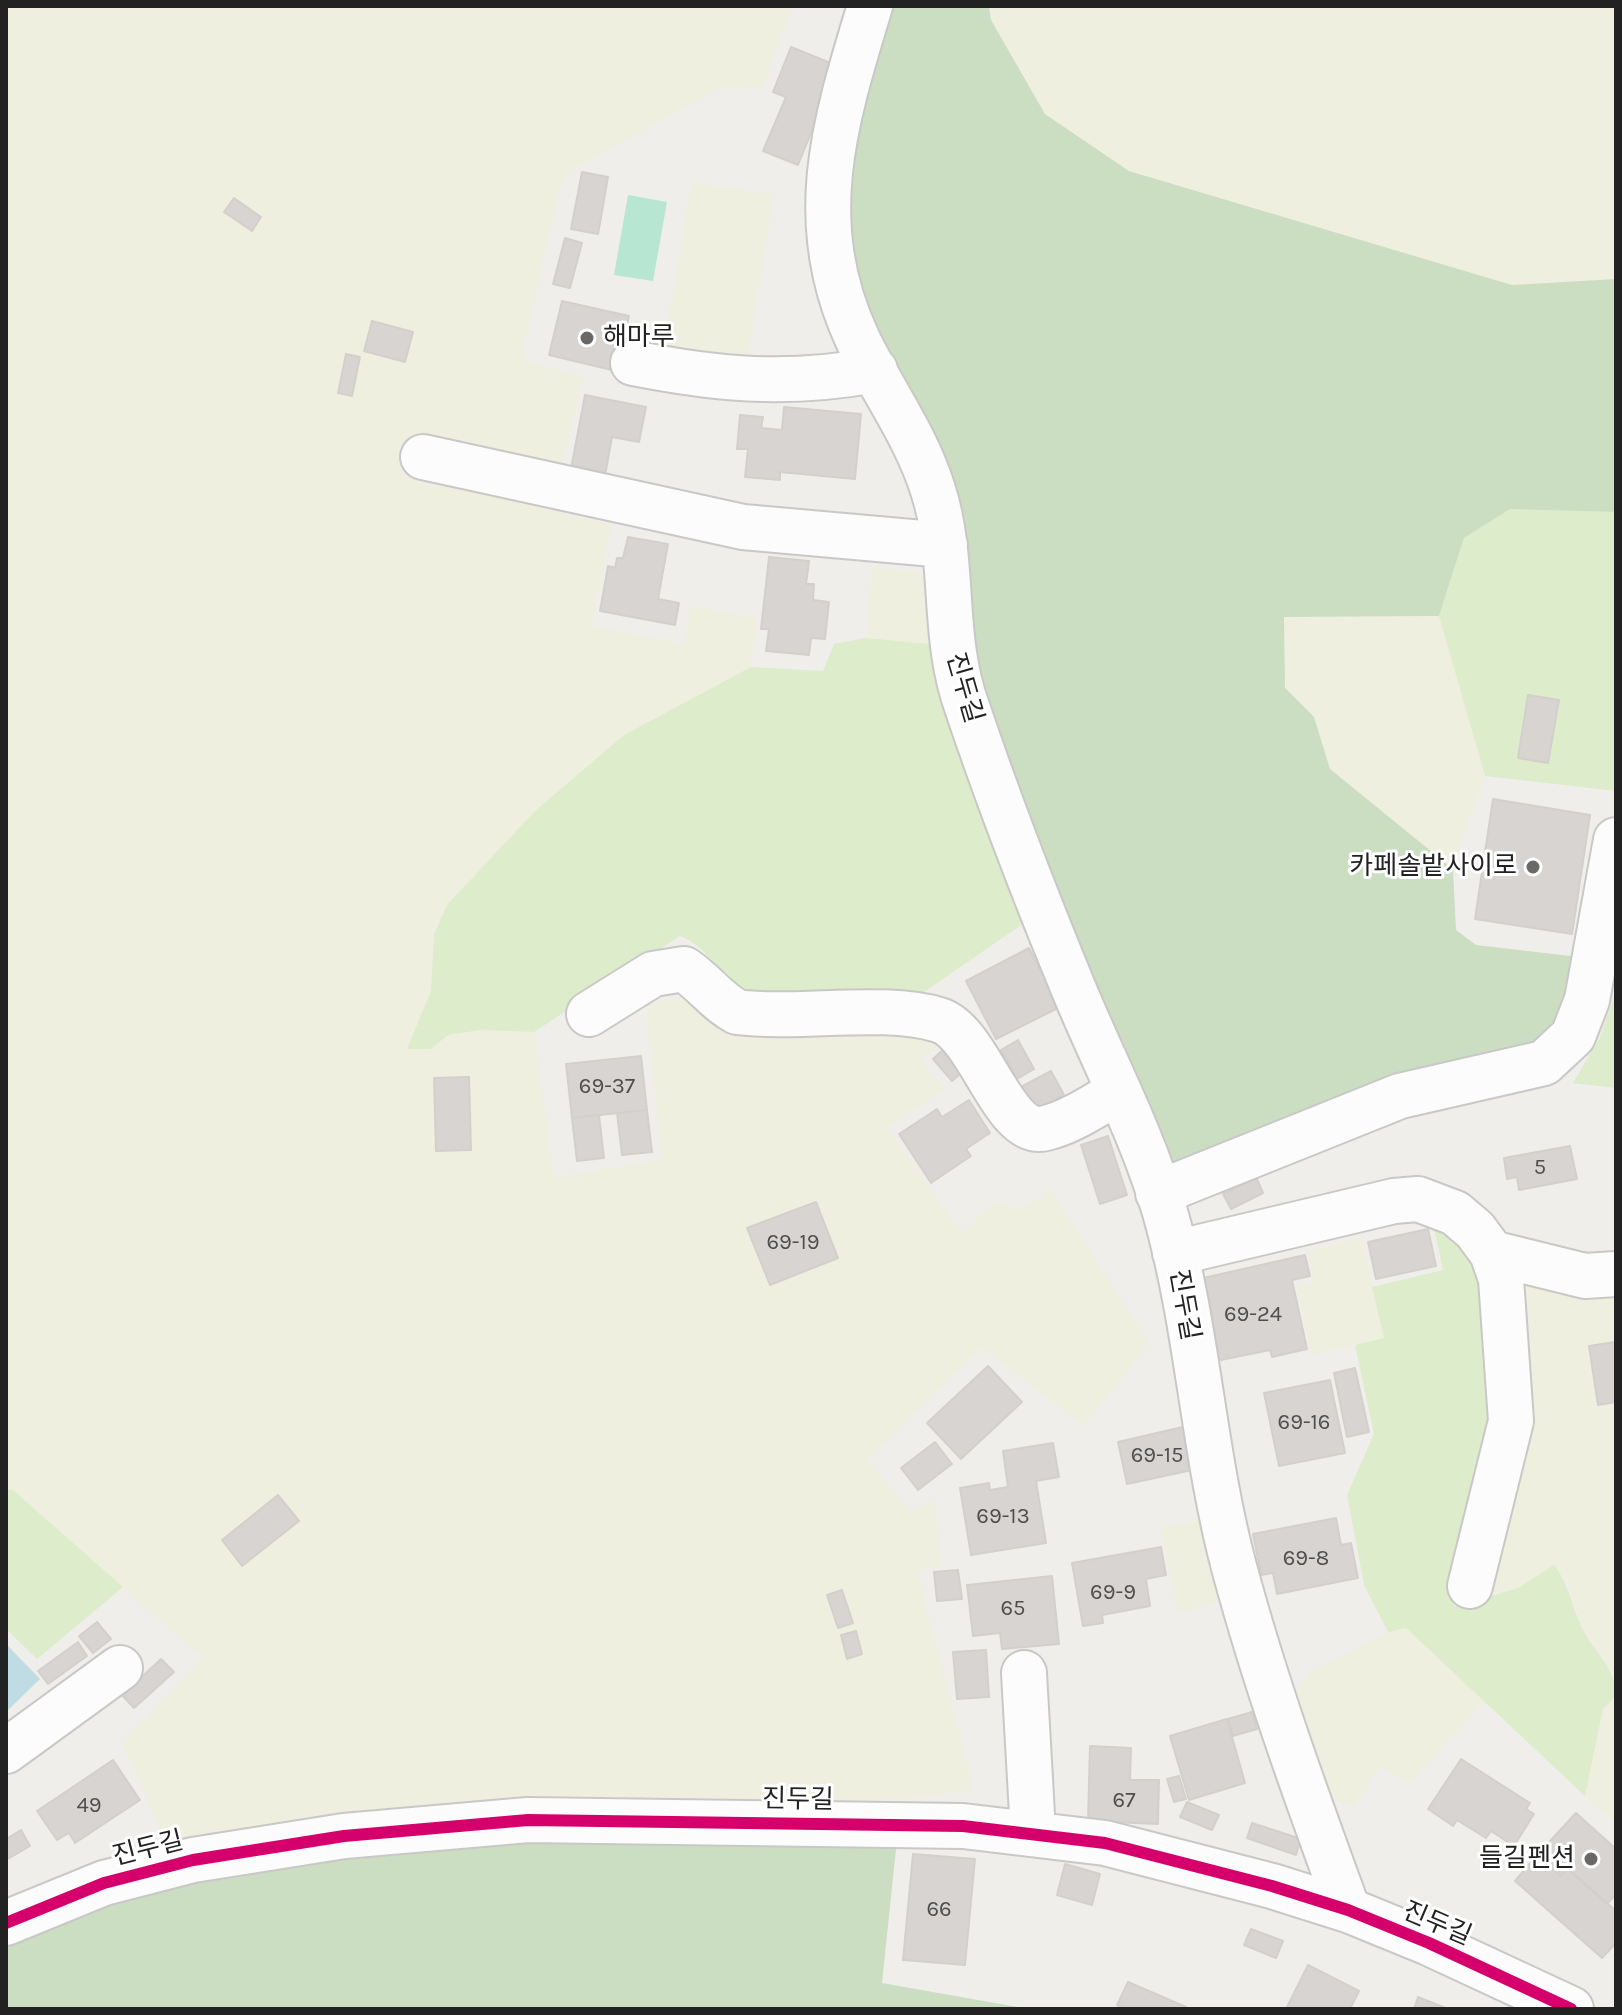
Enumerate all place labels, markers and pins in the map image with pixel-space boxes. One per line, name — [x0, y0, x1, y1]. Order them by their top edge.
place label: 해마루 — [603, 322, 675, 354]
marker: 해마루 — [578, 329, 596, 347]
place label: 카페솔밭사이로 — [1350, 851, 1517, 883]
marker: 카페솔밭사이로 — [1524, 858, 1542, 876]
place label: 들길펜션 — [1479, 1843, 1575, 1875]
marker: 들길펜션 — [1582, 1850, 1600, 1868]

